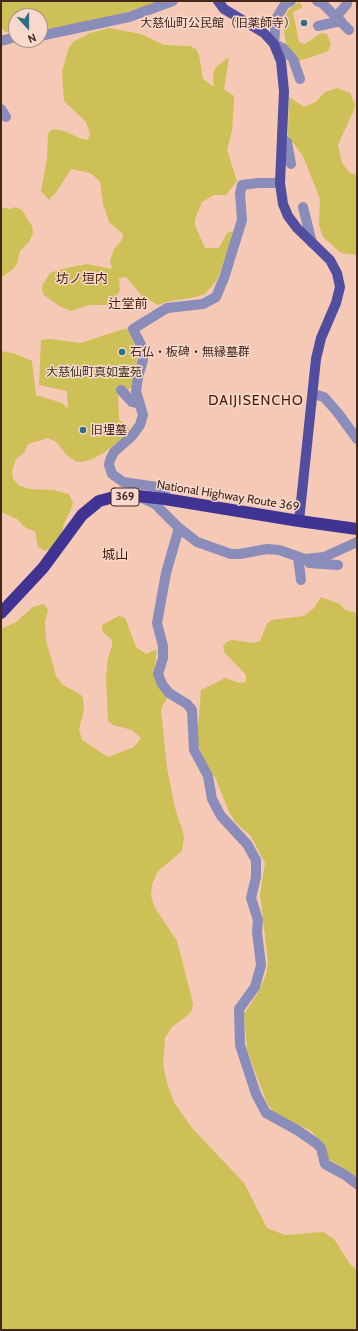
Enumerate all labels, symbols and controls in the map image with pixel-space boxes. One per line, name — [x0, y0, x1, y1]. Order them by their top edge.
north arrow — [8, 8, 48, 48]
place label: 大慈仙町公民館（旧薬師寺） — [140, 16, 296, 30]
marker: 大慈仙町公民館（旧薬師寺） — [299, 18, 309, 28]
text: N — [26, 30, 38, 46]
district label: 坊ノ垣内 — [56, 271, 108, 287]
district label: 辻堂前 — [109, 296, 147, 312]
place label: 石仏・板碑・無縁墓群 — [130, 345, 250, 359]
marker: 石仏・板碑・無縁墓群 — [117, 347, 127, 357]
park label: 大慈仙町真如霊苑 — [46, 365, 142, 379]
district label: DAIJISENCHO — [208, 393, 304, 409]
place label: 旧埋墓 — [91, 423, 127, 437]
marker: 旧埋墓 — [78, 425, 88, 435]
street label: National Highway Route 369 — [156, 478, 300, 514]
road number: 369 — [111, 488, 139, 506]
district label: 城山 — [102, 547, 128, 563]

